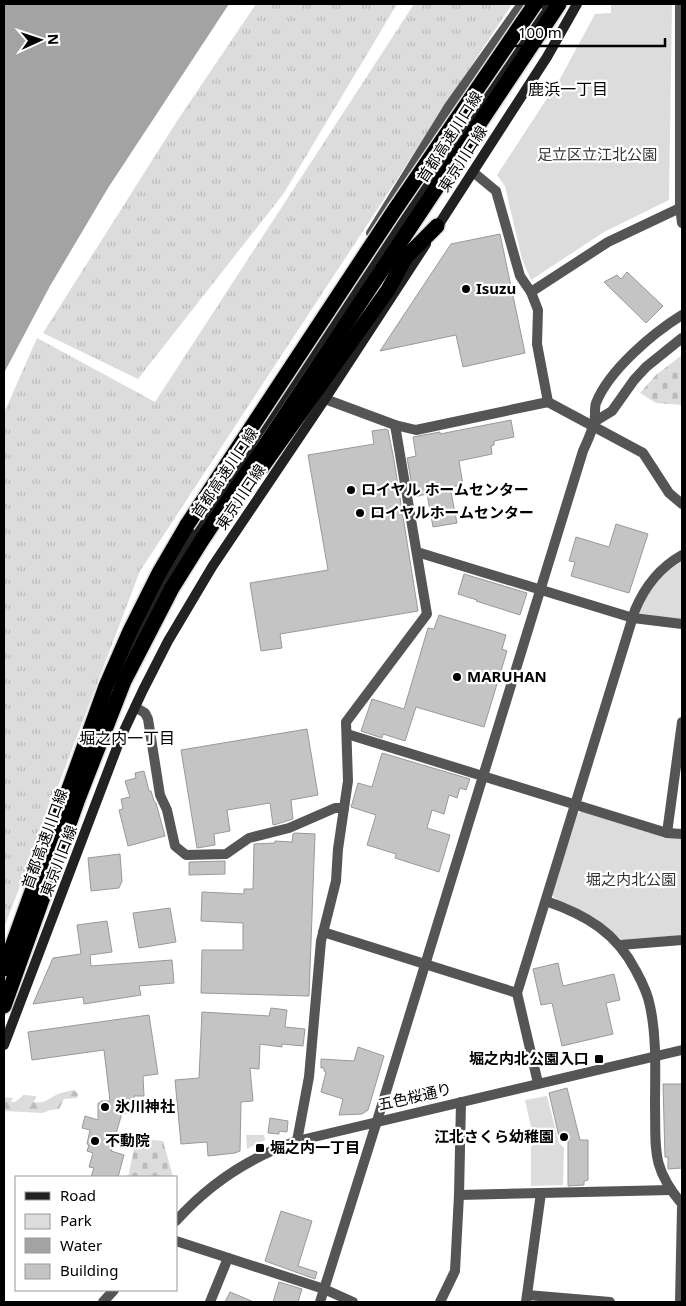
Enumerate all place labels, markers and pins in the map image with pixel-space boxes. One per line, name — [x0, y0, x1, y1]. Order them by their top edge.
place label: Isuzu — [476, 278, 516, 298]
marker: Isuzu — [460, 283, 472, 295]
place label: ロイヤル ホームセンター — [361, 479, 529, 499]
marker: ロイヤル ホームセンター — [345, 484, 357, 496]
place label: ロイヤルホームセンター — [370, 502, 534, 522]
marker: ロイヤルホームセンター — [354, 507, 366, 519]
place label: MARUHAN — [467, 666, 547, 686]
marker: MARUHAN — [451, 671, 463, 683]
place label: 堀之内北公園入口 — [469, 1048, 589, 1068]
marker: 堀之内北公園入口 — [593, 1053, 605, 1065]
place label: 氷川神社 — [115, 1096, 175, 1116]
marker: 氷川神社 — [99, 1101, 111, 1113]
place label: 江北さくら幼稚園 — [434, 1126, 554, 1146]
place label: 不動院 — [105, 1130, 150, 1150]
marker: 江北さくら幼稚園 — [558, 1131, 570, 1143]
marker: 不動院 — [89, 1135, 101, 1147]
place label: 堀之内一丁目 — [270, 1137, 360, 1157]
marker: 堀之内一丁目 — [254, 1142, 266, 1154]

